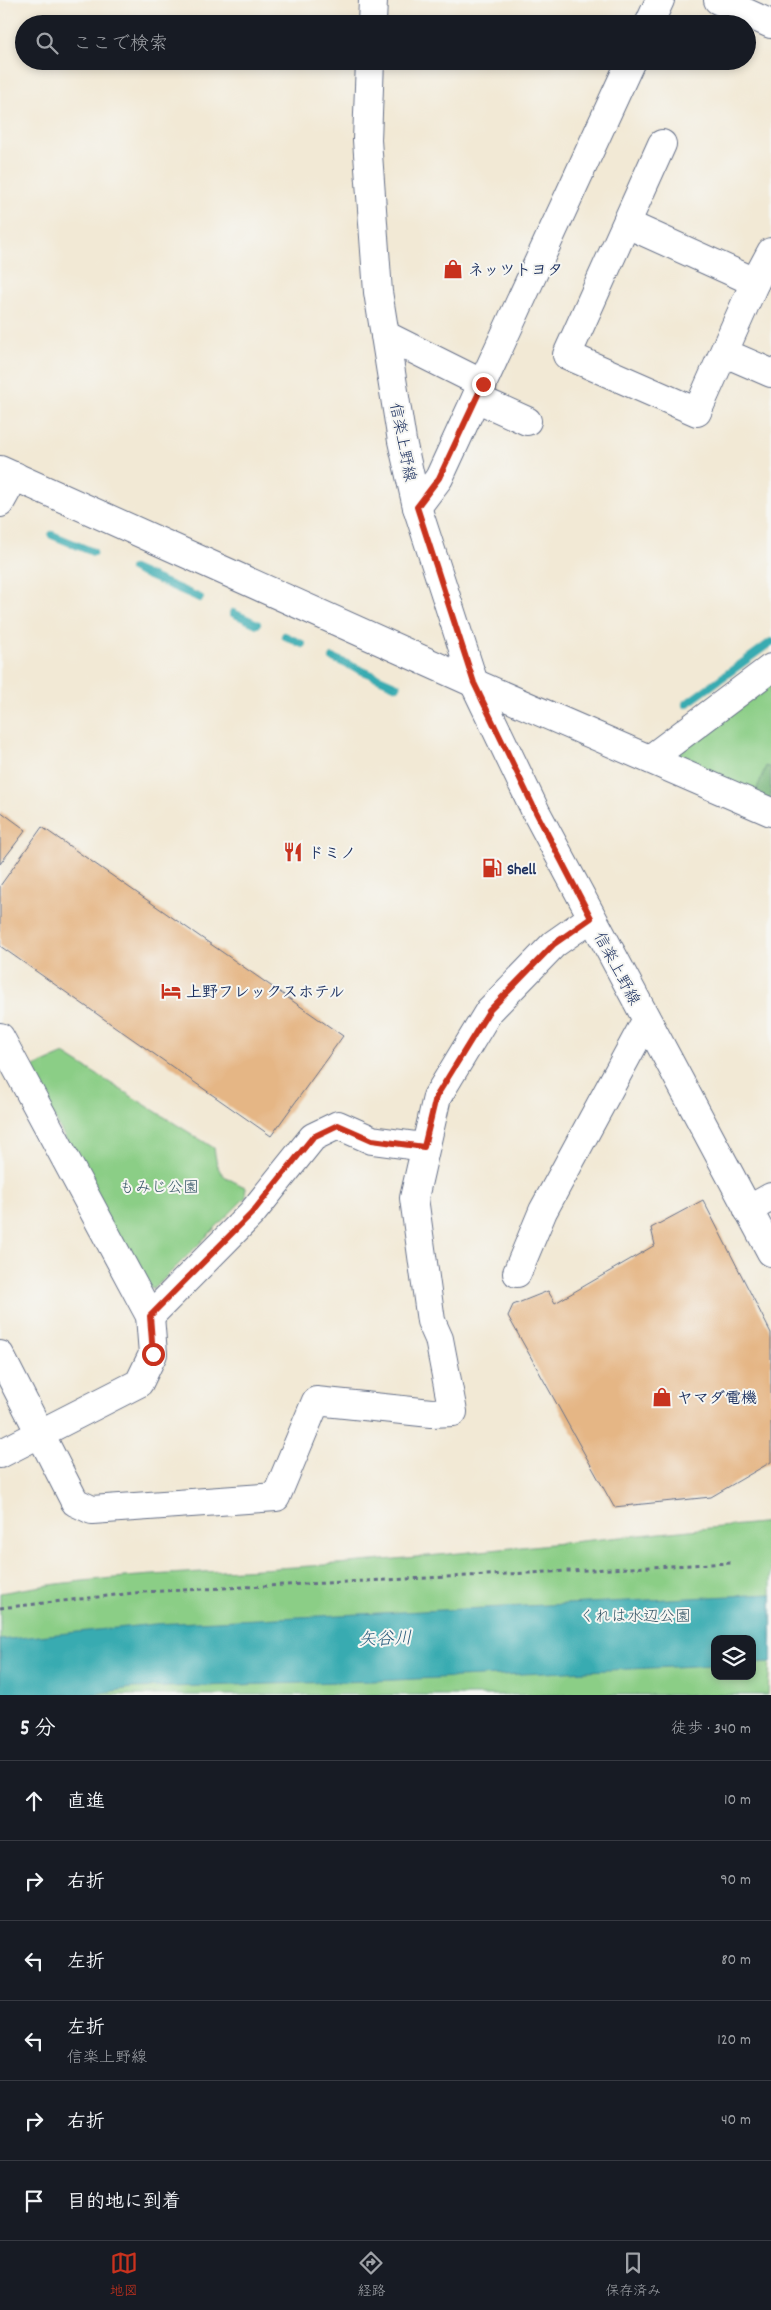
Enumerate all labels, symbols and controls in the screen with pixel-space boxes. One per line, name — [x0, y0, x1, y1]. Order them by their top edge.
search box — [15, 15, 756, 70]
icon: search — [33, 29, 61, 57]
text: ここで検索 — [73, 32, 168, 59]
shop icon: ネッツトヨタ — [442, 258, 464, 280]
place label: ネッツトヨタ — [468, 260, 563, 283]
route end — [472, 373, 495, 396]
street label: 信楽上野線 — [383, 401, 420, 484]
restaurant icon: ドミノ — [282, 841, 304, 863]
place label: ドミノ — [308, 843, 356, 866]
fuel station icon: Shell — [481, 857, 503, 879]
place label: Shell — [507, 859, 536, 882]
street label: 信楽上野線 — [587, 928, 645, 1010]
hotel icon: 上野フレックスホテル — [160, 980, 182, 1002]
place label: 上野フレックスホテル — [186, 982, 345, 1005]
park label: もみじ公園 — [119, 1177, 199, 1200]
route start — [142, 1343, 165, 1366]
shop icon: ヤマダ電機 — [651, 1386, 673, 1408]
place label: ヤマダ電機 — [677, 1388, 757, 1411]
park label: くれは水辺公園 — [579, 1606, 691, 1629]
water label: 矢谷川 — [358, 1627, 413, 1654]
map controls — [711, 1635, 756, 1680]
button: layers — [711, 1635, 756, 1680]
text: 5 分 — [20, 1715, 56, 1745]
text: 徒歩 · 340 m — [671, 1718, 751, 1741]
icon: ahead — [20, 1787, 48, 1815]
text: 10 m — [724, 1789, 751, 1812]
text: 直進 — [67, 1790, 105, 1817]
icon: right — [20, 1867, 48, 1895]
text: 90 m — [720, 1869, 751, 1892]
text: 右折 — [67, 1870, 105, 1897]
icon: left — [20, 1947, 48, 1975]
text: 80 m — [721, 1949, 751, 1972]
text: 左折 — [67, 1950, 105, 1977]
text: 左折 — [67, 2016, 105, 2043]
icon: left — [20, 2027, 48, 2055]
text: 120 m — [717, 2029, 751, 2052]
text: 信楽上野線 — [67, 2047, 147, 2070]
icon: right — [20, 2107, 48, 2135]
text: 40 m — [721, 2109, 751, 2132]
text: 右折 — [67, 2110, 105, 2137]
icon: arrive — [20, 2187, 48, 2215]
text: 目的地に到着 — [67, 2190, 181, 2217]
tab: 地図 — [110, 2249, 138, 2302]
tab: 経路 — [357, 2249, 385, 2302]
tab: 保存済み — [605, 2249, 661, 2302]

